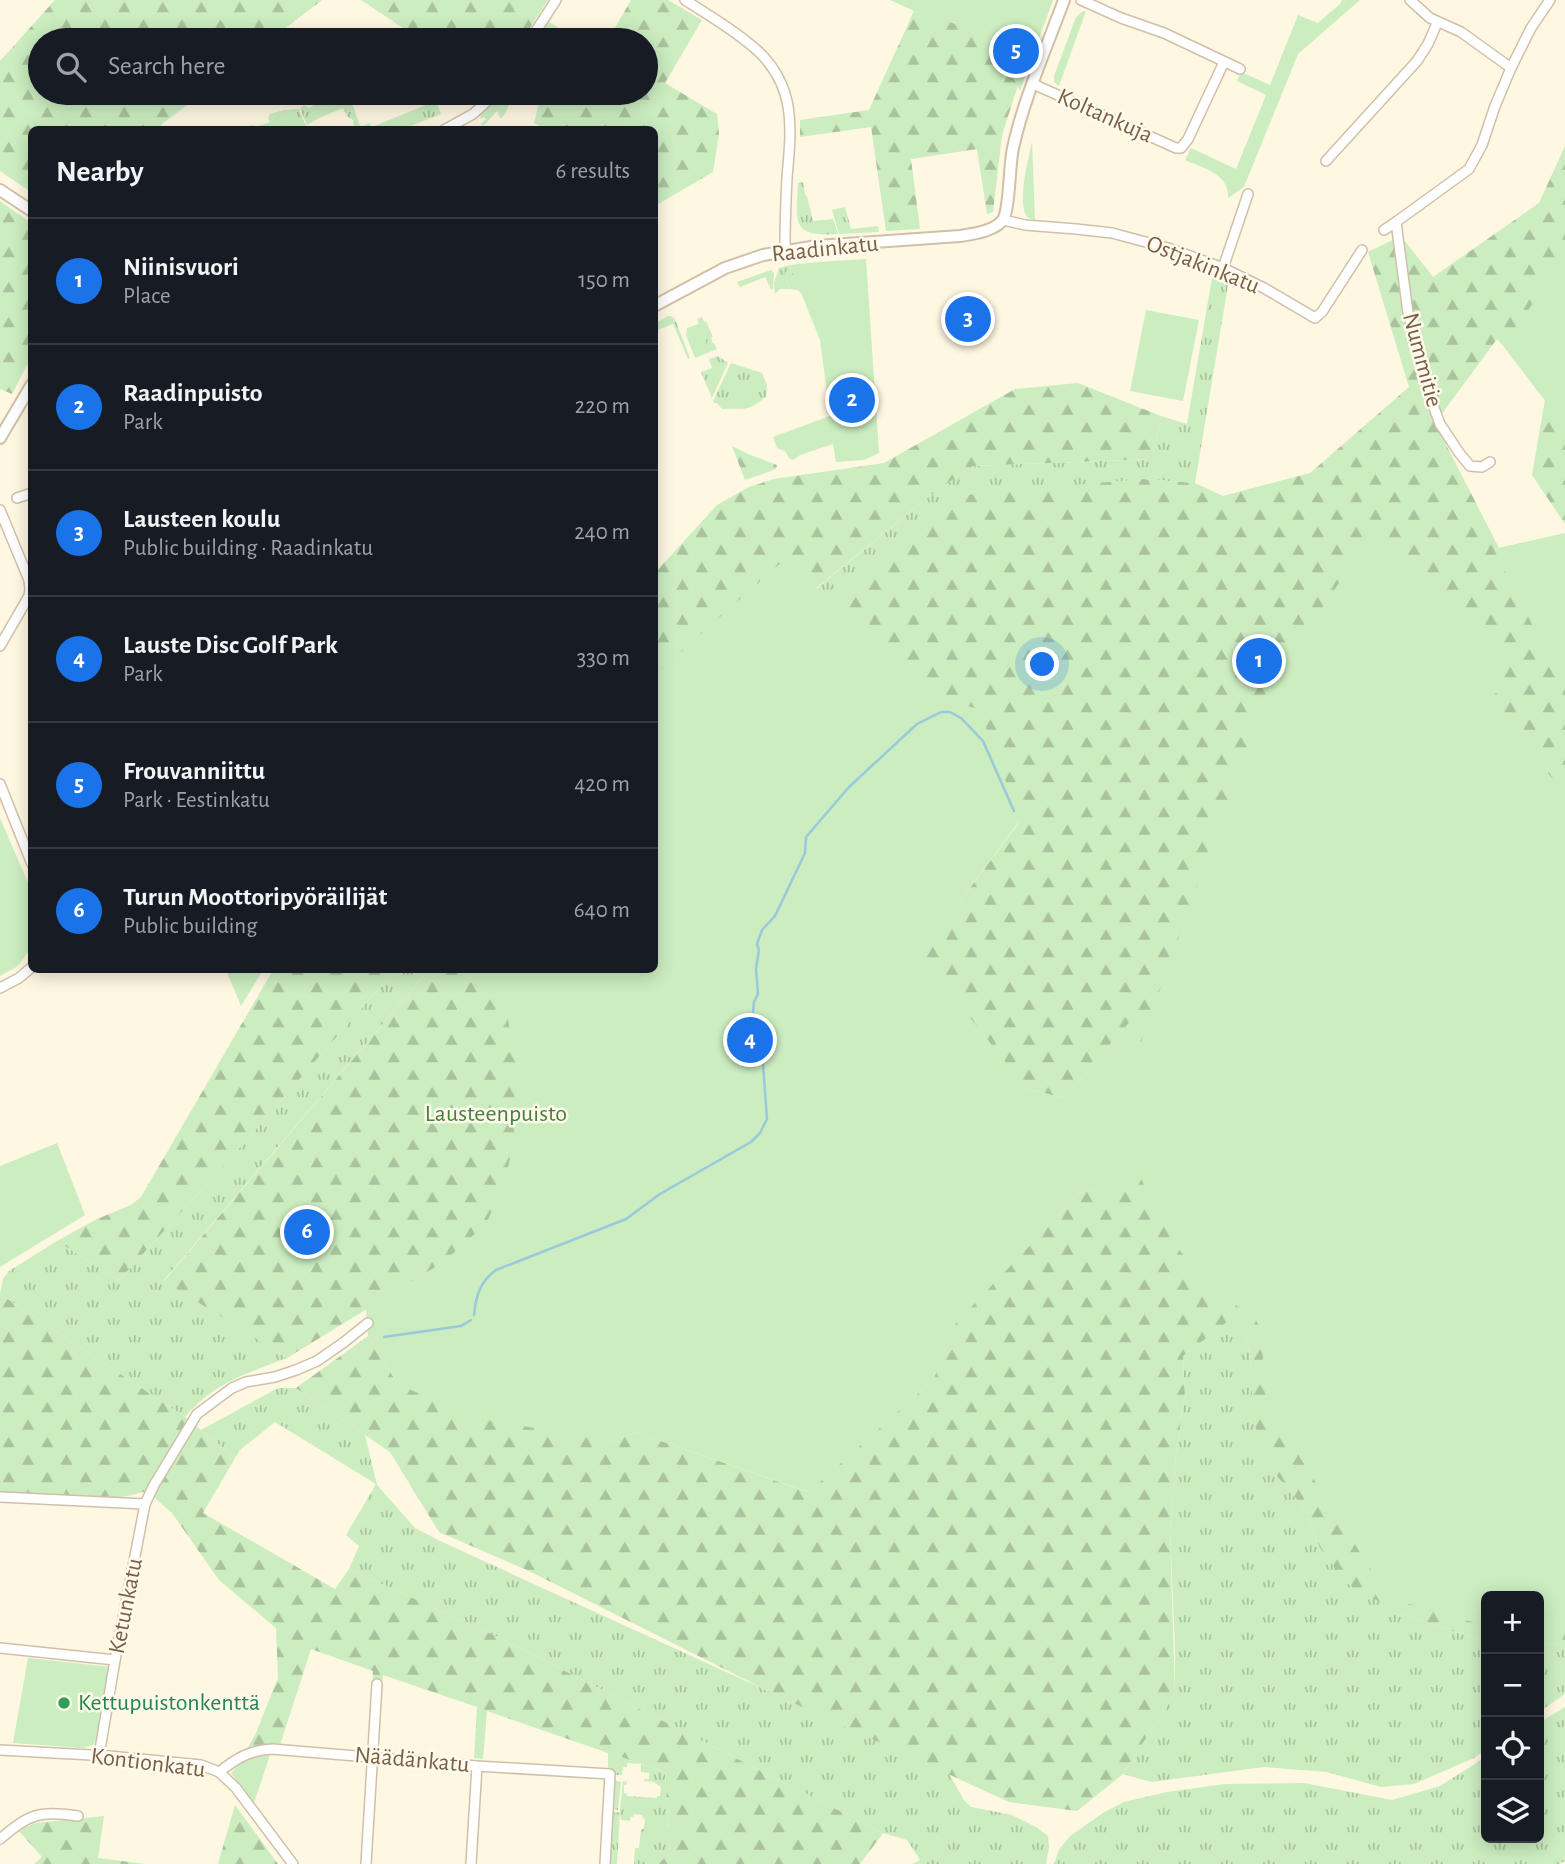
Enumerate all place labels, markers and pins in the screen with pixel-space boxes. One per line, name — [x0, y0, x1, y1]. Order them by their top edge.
pin: 5 — [993, 25, 1039, 77]
pin: 3 — [945, 293, 991, 345]
pin: 2 — [829, 374, 875, 426]
pin: 1 — [1236, 635, 1282, 687]
pin: 4 — [727, 1014, 773, 1066]
pin: 6 — [284, 1206, 330, 1258]
place label: Kettupuistonkenttä — [78, 1691, 260, 1715]
marker: Kettupuistonkenttä — [56, 1695, 72, 1711]

